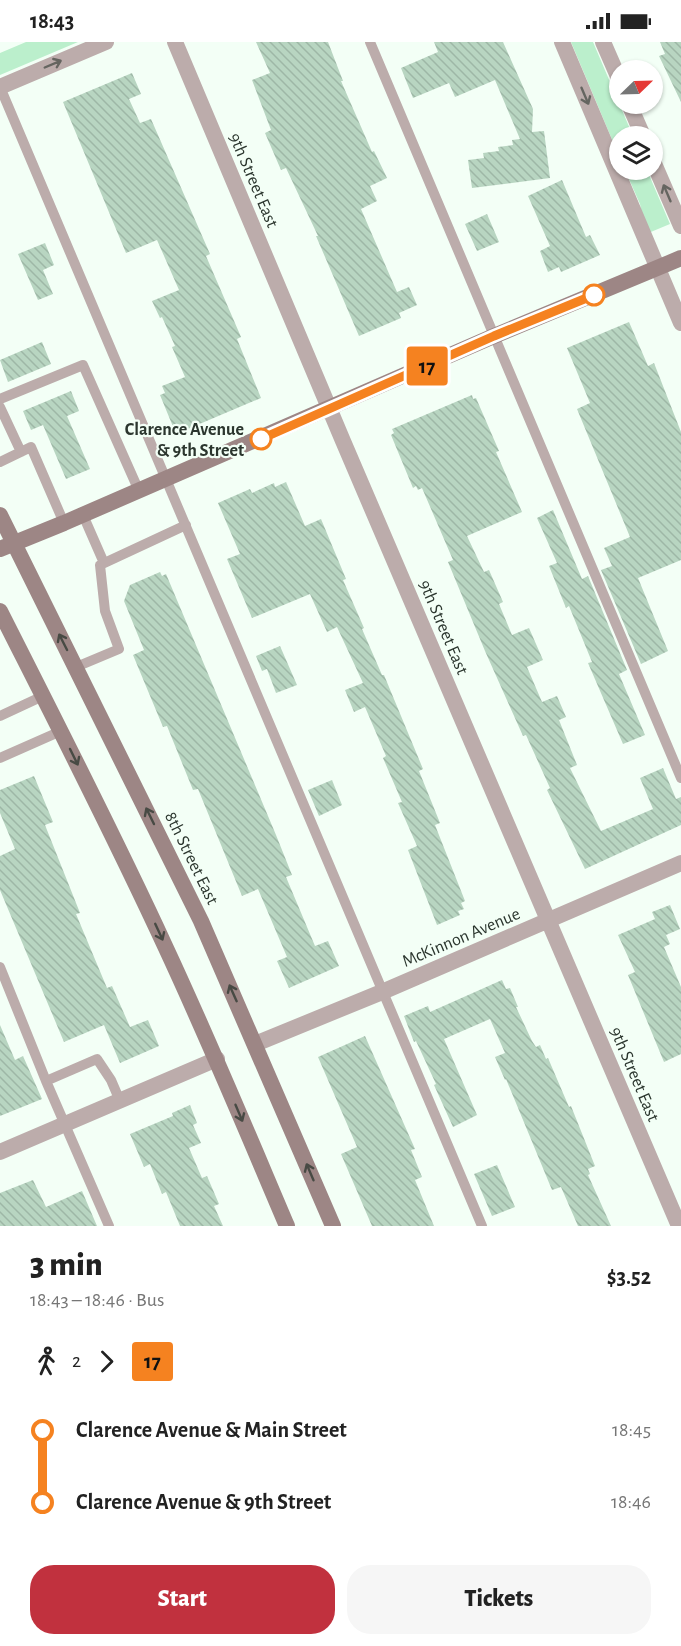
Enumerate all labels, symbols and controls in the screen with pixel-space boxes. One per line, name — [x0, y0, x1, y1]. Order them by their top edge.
text: 18:43 — [30, 10, 74, 32]
one-way arrow — [43, 58, 62, 69]
north arrow — [609, 60, 663, 114]
map controls — [609, 60, 663, 180]
one-way arrow — [580, 86, 591, 105]
button: layers — [609, 126, 663, 180]
street label: 9th Street East — [225, 130, 281, 231]
one-way arrow — [661, 184, 672, 202]
unlabelled marker — [583, 284, 605, 306]
line badge: 17 — [400, 346, 454, 386]
text: 17 — [419, 356, 435, 377]
place label: Clarence Avenue & 9th Street — [125, 421, 244, 460]
marker: Clarence Avenue & 9th Street — [250, 428, 272, 450]
street label: 9th Street East — [415, 577, 471, 678]
one-way arrow — [57, 634, 69, 651]
one-way arrow — [68, 747, 80, 765]
one-way arrow — [144, 808, 156, 826]
street label: 8th Street East — [161, 809, 221, 908]
street label: McKinnon Avenue — [400, 905, 523, 971]
one-way arrow — [153, 923, 165, 941]
one-way arrow — [226, 985, 238, 1003]
street label: 9th Street East — [606, 1024, 662, 1125]
one-way arrow — [234, 1104, 246, 1122]
one-way arrow — [304, 1164, 315, 1182]
text: 3 min — [30, 1249, 103, 1282]
text: $3.52 — [607, 1266, 651, 1288]
text: 18:43 – 18:46 · Bus — [30, 1290, 164, 1310]
icon: walk — [30, 1345, 63, 1378]
icon: forward — [90, 1345, 123, 1378]
text: 2 — [72, 1351, 81, 1371]
text: 17 — [144, 1351, 161, 1372]
text: Clarence Avenue & Main Street — [76, 1419, 347, 1441]
text: 18:45 — [612, 1420, 651, 1440]
text: Clarence Avenue & 9th Street — [76, 1491, 331, 1513]
text: 18:46 — [611, 1492, 651, 1512]
button: Start — [30, 1565, 335, 1634]
button: Tickets — [347, 1565, 651, 1634]

